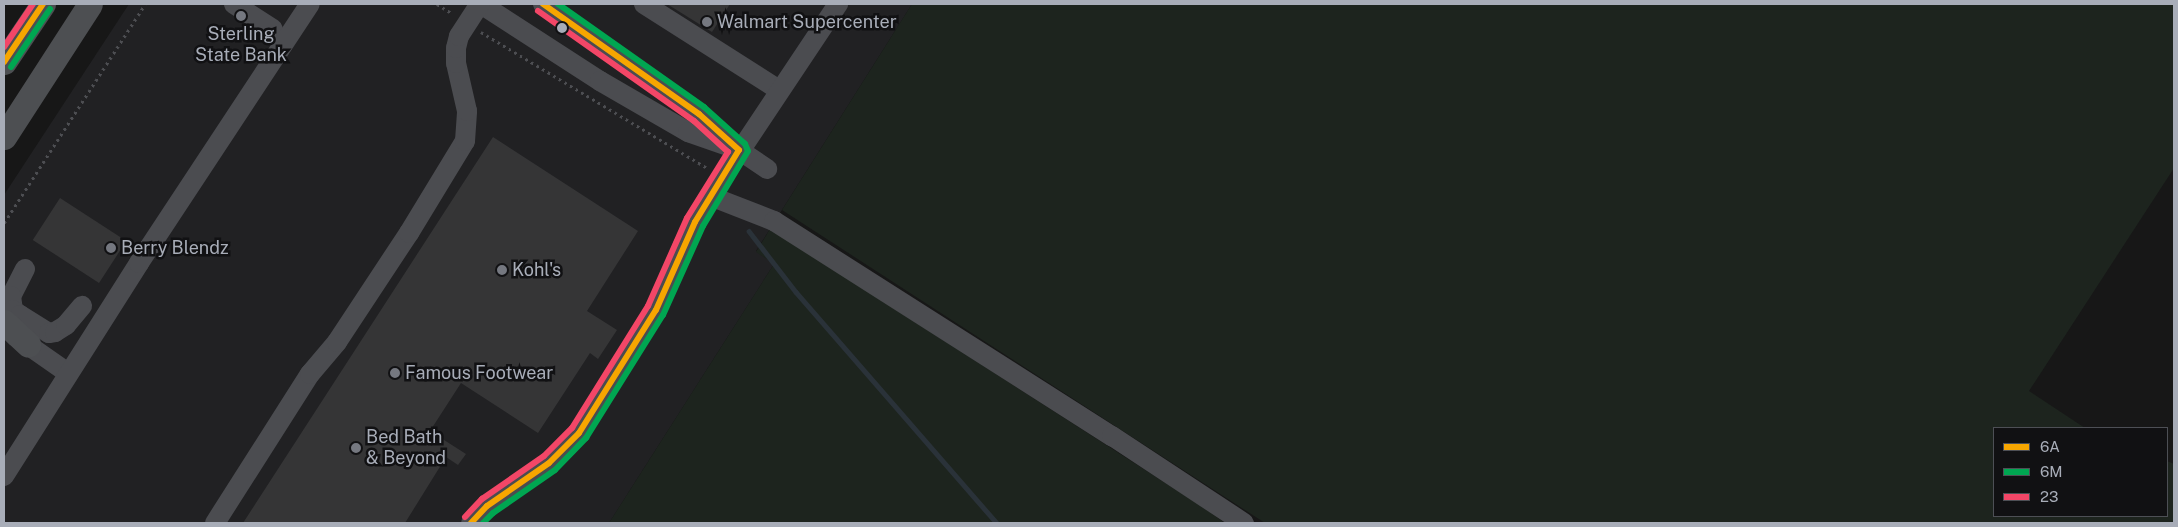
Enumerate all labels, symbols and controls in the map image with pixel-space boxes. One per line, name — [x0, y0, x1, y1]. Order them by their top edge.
marker: Sterling State Bank — [235, 10, 247, 22]
place label: Walmart Supercenter — [717, 11, 897, 33]
marker: Walmart Supercenter — [701, 16, 713, 28]
unlabelled marker — [557, 23, 567, 33]
place label: Sterling State Bank — [195, 24, 287, 66]
place label: Berry Blendz — [121, 237, 229, 259]
marker: Berry Blendz — [105, 242, 117, 254]
place label: Kohl's — [512, 259, 561, 281]
marker: Kohl's — [496, 264, 508, 276]
place label: Famous Footwear — [405, 362, 553, 384]
marker: Famous Footwear — [389, 367, 401, 379]
place label: Bed Bath & Beyond — [366, 427, 446, 469]
legend — [1993, 427, 2168, 517]
text: 6A — [2040, 438, 2060, 455]
marker: Bed Bath & Beyond — [350, 442, 362, 454]
text: 6M — [2040, 463, 2063, 480]
text: 23 — [2040, 488, 2058, 505]

